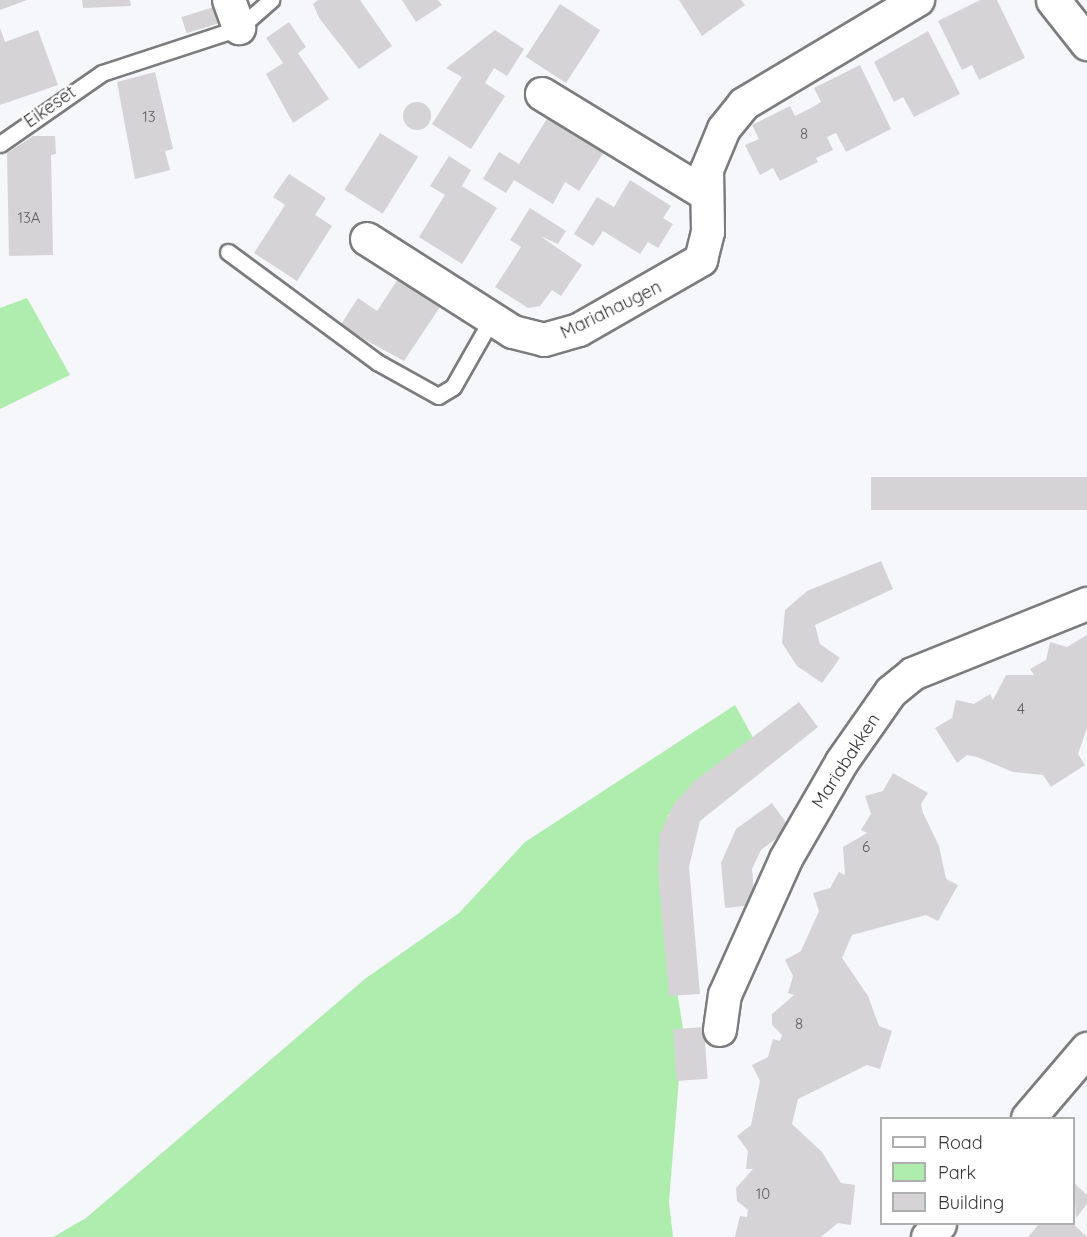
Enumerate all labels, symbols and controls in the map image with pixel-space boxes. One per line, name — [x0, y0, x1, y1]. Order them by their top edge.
street label: Eikeset — [20, 81, 80, 133]
house number: 13 — [142, 108, 156, 126]
house number: 8 — [800, 125, 808, 143]
house number: 13A — [17, 209, 41, 227]
street label: Mariahaugen — [557, 276, 665, 344]
house number: 4 — [1017, 700, 1025, 718]
street label: Mariabakken — [807, 710, 885, 812]
house number: 6 — [862, 838, 870, 856]
house number: 8 — [795, 1015, 803, 1033]
legend — [880, 1117, 1075, 1225]
text: Road — [938, 1131, 983, 1154]
text: Park — [938, 1161, 976, 1184]
house number: 10 — [756, 1185, 770, 1203]
text: Building — [938, 1191, 1004, 1214]

